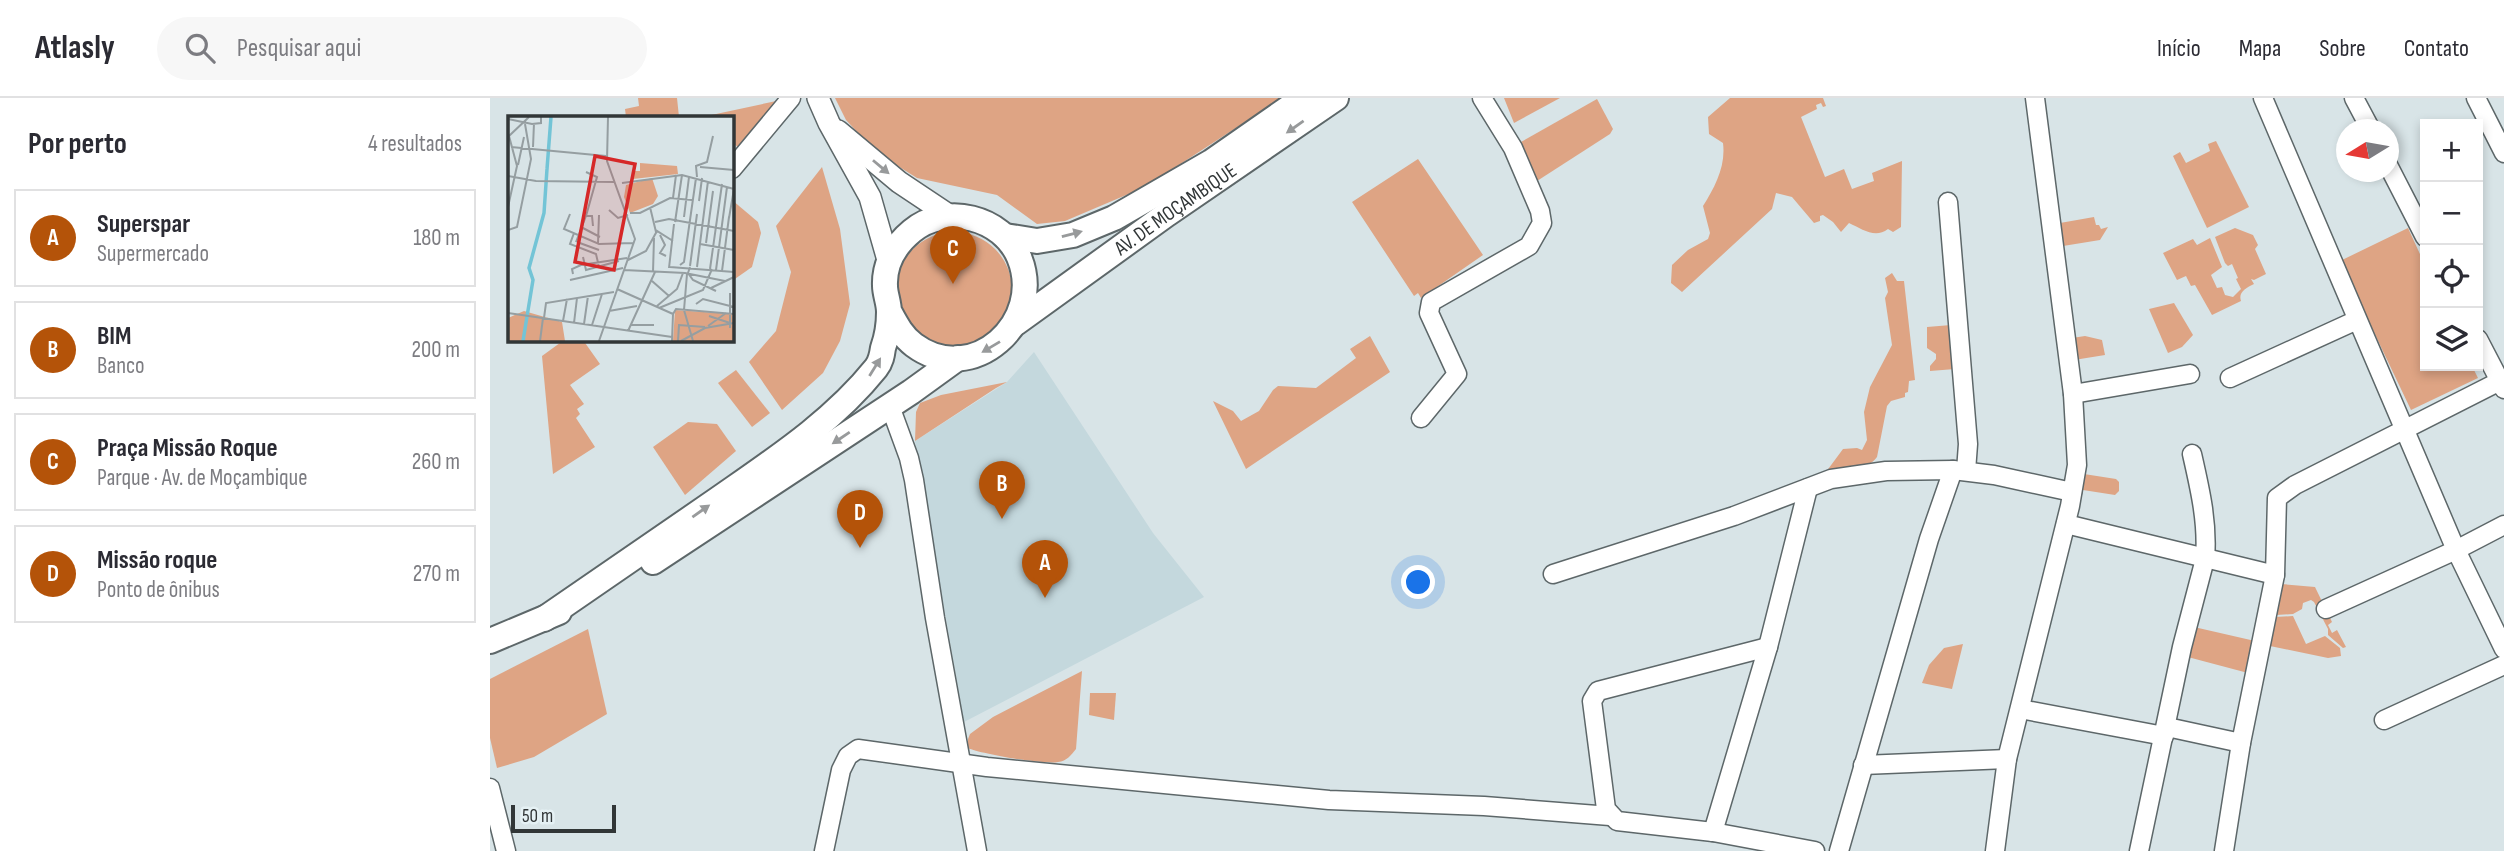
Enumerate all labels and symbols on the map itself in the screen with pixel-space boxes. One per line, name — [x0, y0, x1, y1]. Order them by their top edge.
inset map — [508, 116, 733, 341]
north arrow — [2336, 119, 2399, 182]
one-way arrow — [1285, 120, 1304, 133]
street label: AV. DE MOÇAMBIQUE — [1109, 158, 1241, 261]
one-way arrow — [872, 159, 890, 175]
pin: C — [930, 226, 976, 284]
one-way arrow — [1061, 228, 1083, 239]
one-way arrow — [981, 341, 1000, 353]
one-way arrow — [868, 357, 881, 377]
one-way arrow — [831, 432, 851, 445]
pin: B — [979, 461, 1025, 519]
pin: D — [837, 490, 883, 548]
one-way arrow — [692, 504, 710, 518]
pin: A — [1022, 540, 1068, 598]
your location — [1401, 565, 1435, 599]
scale bar — [511, 802, 616, 834]

